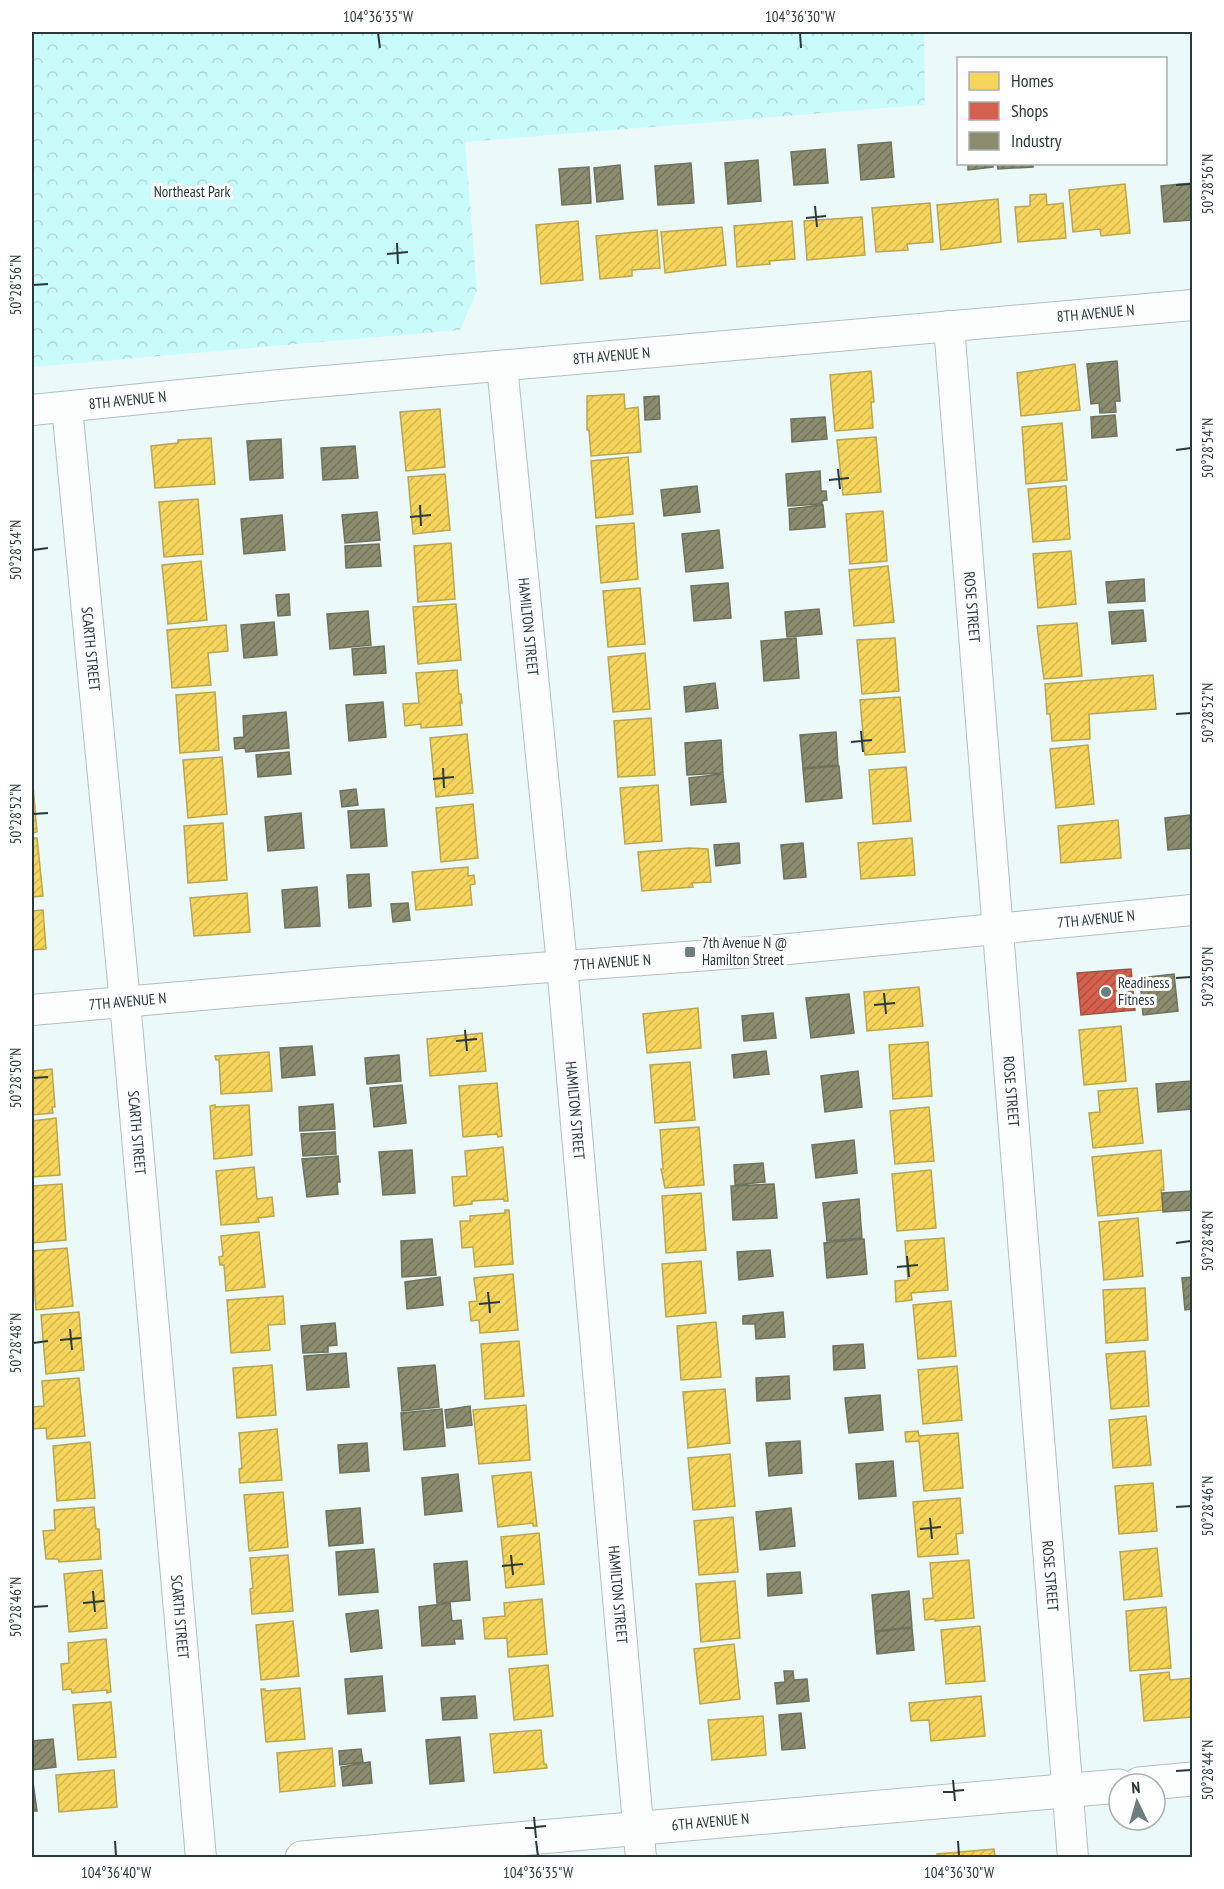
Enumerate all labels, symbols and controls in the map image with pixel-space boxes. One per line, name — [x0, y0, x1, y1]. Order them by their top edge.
text: 104°36'35"W — [343, 7, 413, 26]
text: 104°36'30"W — [765, 7, 835, 26]
legend — [957, 57, 1167, 165]
text: Homes — [1011, 69, 1054, 92]
text: Shops — [1011, 99, 1048, 122]
text: Industry — [1011, 129, 1062, 152]
text: 50°28'56"N — [1198, 154, 1217, 214]
park label: Northeast Park — [154, 182, 230, 201]
text: 50°28'56"N — [6, 255, 25, 315]
street label: 8TH AVENUE N — [1056, 300, 1135, 326]
street label: 8TH AVENUE N — [572, 343, 651, 368]
street label: 8TH AVENUE N — [88, 387, 167, 413]
text: 50°28'54"N — [1198, 418, 1217, 478]
text: 50°28'54"N — [6, 520, 25, 580]
street label: ROSE STREET — [960, 571, 985, 643]
street label: HAMILTON STREET — [514, 577, 543, 677]
street label: SCARTH STREET — [78, 606, 105, 692]
text: 50°28'52"N — [1198, 683, 1217, 743]
text: 50°28'52"N — [6, 784, 25, 844]
street label: 7TH AVENUE N — [1056, 906, 1136, 932]
place label: 7th Avenue N @ Hamilton Street — [702, 933, 787, 969]
marker: 7th Avenue N @ Hamilton Street — [683, 945, 697, 959]
text: 50°28'50"N — [1198, 947, 1217, 1007]
street label: 7TH AVENUE N — [572, 950, 652, 974]
place label: Readiness Fitness — [1118, 973, 1169, 1009]
marker: Readiness Fitness — [1099, 985, 1113, 999]
street label: 7TH AVENUE N — [88, 988, 167, 1014]
text: 50°28'50"N — [6, 1048, 25, 1108]
street label: ROSE STREET — [999, 1055, 1024, 1128]
street label: HAMILTON STREET — [562, 1060, 589, 1161]
street label: SCARTH STREET — [124, 1090, 150, 1176]
text: 50°28'48"N — [1198, 1211, 1217, 1271]
text: 50°28'48"N — [6, 1313, 25, 1373]
text: 50°28'46"N — [1198, 1476, 1217, 1536]
street label: ROSE STREET — [1038, 1540, 1063, 1612]
street label: HAMILTON STREET — [604, 1545, 632, 1645]
street label: SCARTH STREET — [167, 1574, 193, 1660]
text: 50°28'46"N — [6, 1577, 25, 1637]
text: 50°28'44"N — [1198, 1740, 1217, 1800]
north arrow — [1107, 1772, 1167, 1832]
text: N — [1131, 1777, 1141, 1797]
street label: 6TH AVENUE N — [671, 1809, 750, 1834]
text: 104°36'40"W — [81, 1863, 151, 1882]
text: 104°36'35"W — [503, 1863, 573, 1882]
text: 104°36'30"W — [924, 1863, 994, 1882]

